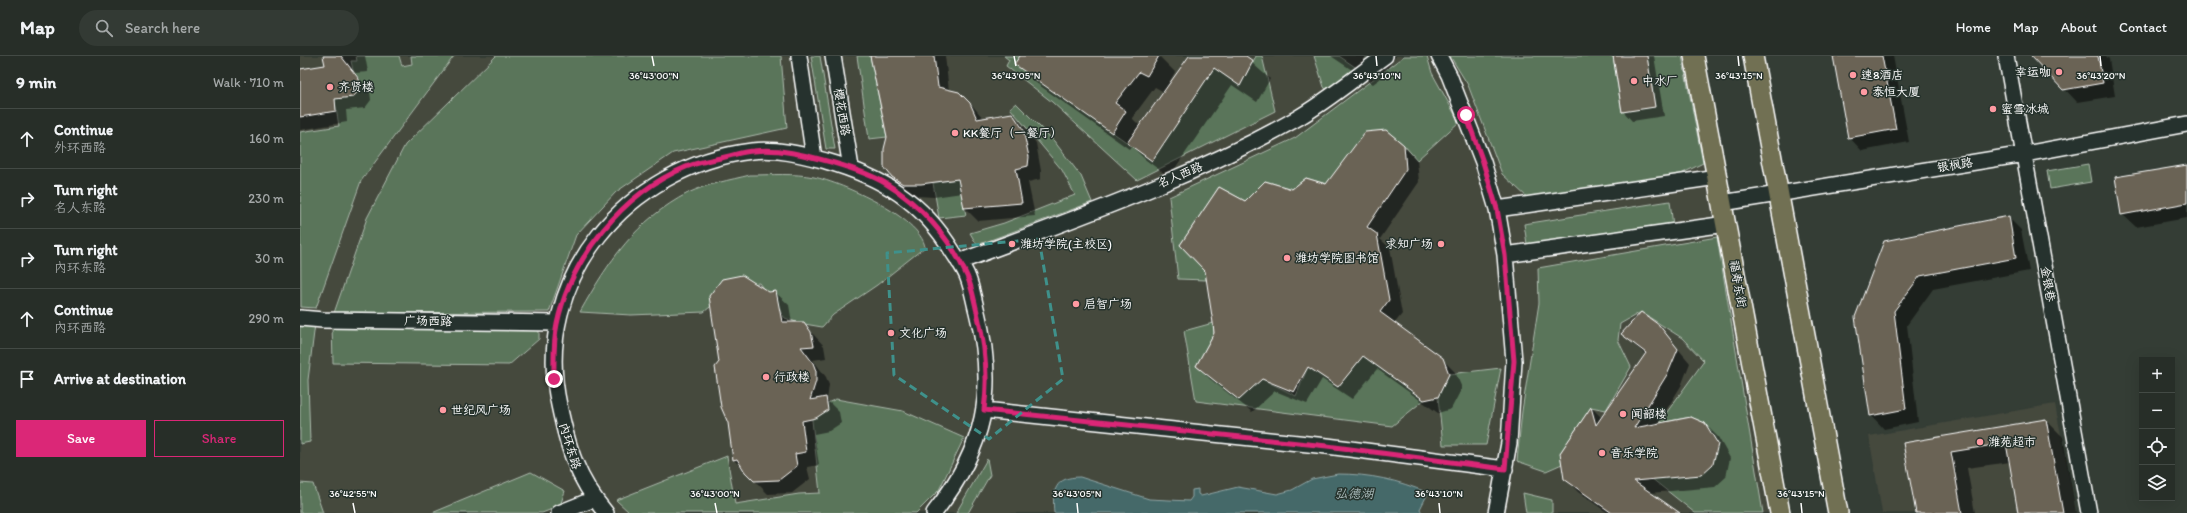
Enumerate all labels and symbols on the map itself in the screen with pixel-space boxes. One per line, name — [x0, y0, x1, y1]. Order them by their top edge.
place label: 幸运咖 — [2015, 65, 2051, 79]
marker: 幸运咖 — [2054, 67, 2064, 77]
place label: 速8酒店 — [1861, 68, 1904, 82]
text: 36°43'00"N — [629, 69, 679, 82]
text: 36°43'05"N — [992, 69, 1041, 82]
text: 36°43'10"N — [1353, 69, 1401, 82]
text: 36°43'15"N — [1715, 69, 1763, 82]
text: 36°43'20"N — [2077, 69, 2126, 82]
marker: 速8酒店 — [1848, 70, 1858, 80]
place label: 中水厂 — [1642, 74, 1678, 88]
marker: 中水厂 — [1629, 76, 1639, 86]
place label: 齐贤楼 — [338, 80, 374, 94]
marker: 齐贤楼 — [325, 82, 335, 92]
place label: 泰恒大厦 — [1872, 85, 1920, 99]
street label: 樱花西路 — [831, 87, 853, 137]
marker: 泰恒大厦 — [1859, 87, 1869, 97]
place label: 蜜雪冰城 — [2001, 102, 2049, 116]
marker: 蜜雪冰城 — [1988, 104, 1998, 114]
route start — [1457, 106, 1475, 124]
place label: KK餐厅（一餐厅） — [963, 126, 1062, 140]
marker: KK餐厅（一餐厅） — [950, 128, 960, 138]
street label: 银枫路 — [1936, 155, 1974, 175]
street label: 名人西路 — [1155, 159, 1205, 191]
place label: 潍坊学院(主校区) — [1020, 237, 1112, 251]
place label: 求知广场 — [1385, 237, 1433, 251]
marker: 潍坊学院(主校区) — [1007, 239, 1017, 249]
marker: 求知广场 — [1436, 239, 1446, 249]
place label: 潍坊学院图书馆 — [1295, 251, 1379, 265]
marker: 潍坊学院图书馆 — [1282, 253, 1292, 263]
street label: 福寿东街 — [1727, 259, 1749, 309]
street label: 金银巷 — [2038, 265, 2058, 303]
place label: 启智广场 — [1084, 297, 1132, 311]
marker: 启智广场 — [1071, 299, 1081, 309]
street label: 广场西路 — [404, 314, 452, 328]
place label: 文化广场 — [899, 326, 947, 340]
marker: 文化广场 — [886, 328, 896, 338]
route end — [545, 370, 563, 388]
place label: 行政楼 — [774, 370, 810, 384]
marker: 行政楼 — [761, 372, 771, 382]
place label: 世纪风广场 — [451, 403, 511, 417]
marker: 世纪风广场 — [438, 405, 448, 415]
place label: 闻韶楼 — [1631, 407, 1667, 421]
marker: 闻韶楼 — [1618, 409, 1628, 419]
street label: 内环东路 — [556, 421, 584, 471]
place label: 潍苑超市 — [1988, 435, 2036, 449]
marker: 潍苑超市 — [1975, 437, 1985, 447]
place label: 音乐学院 — [1610, 446, 1658, 460]
marker: 音乐学院 — [1597, 448, 1607, 458]
water label: 弘德湖 — [1334, 486, 1375, 501]
text: 36°42'55"N — [329, 487, 377, 500]
text: 36°43'00"N — [690, 487, 740, 500]
text: 36°43'05"N — [1053, 487, 1102, 500]
text: 36°43'10"N — [1415, 487, 1463, 500]
text: 36°43'15"N — [1777, 487, 1825, 500]

